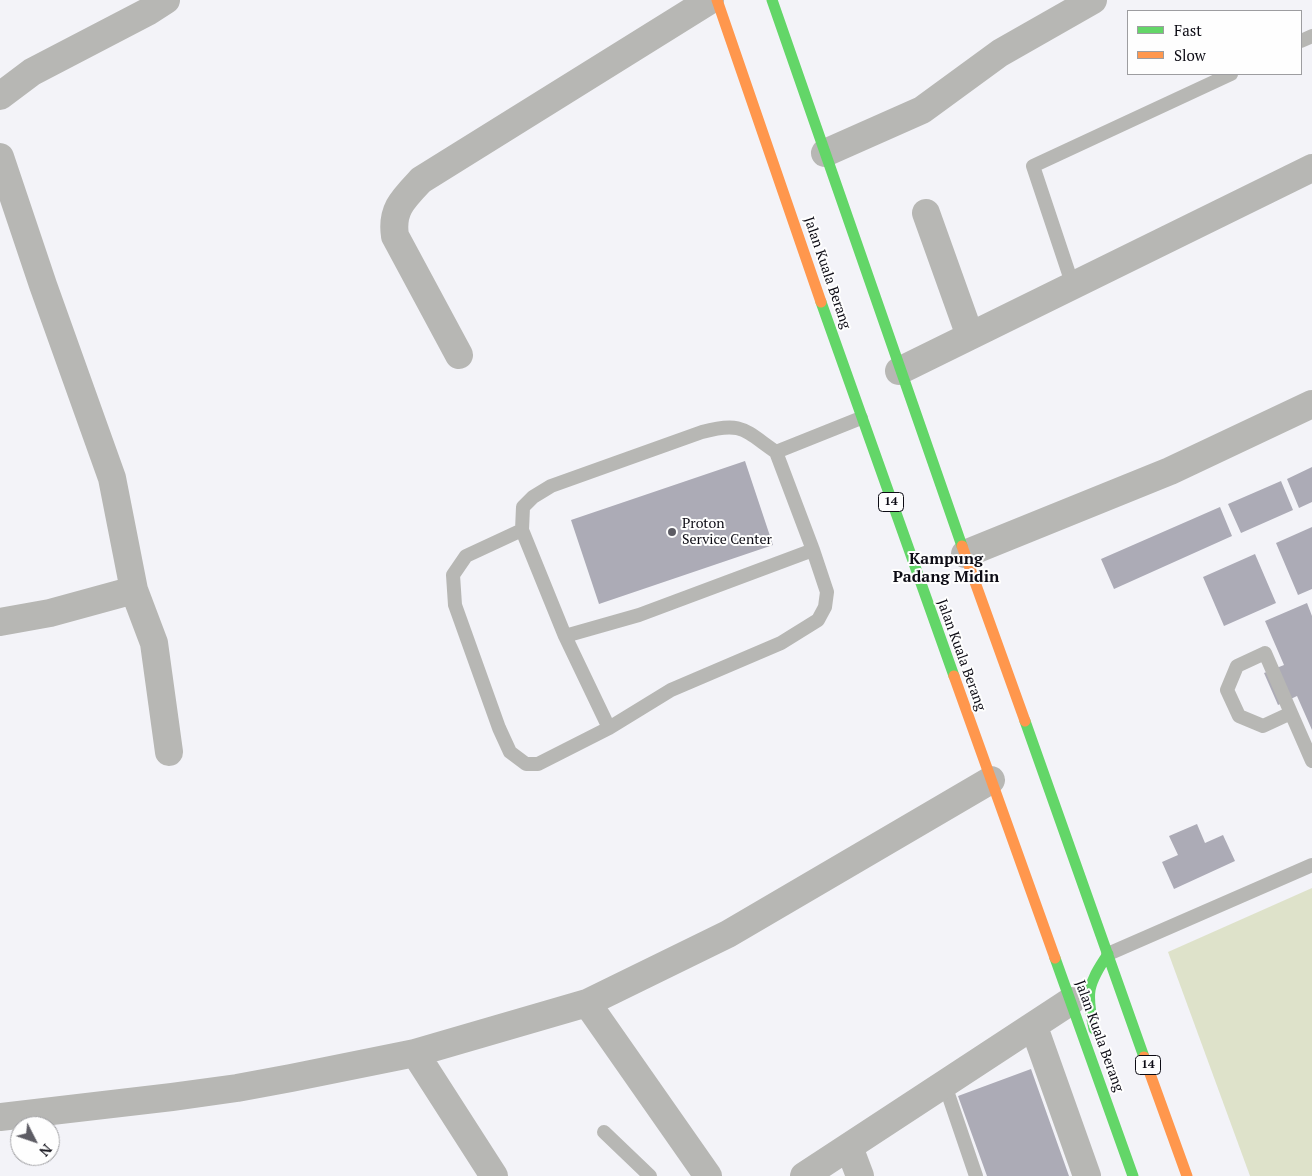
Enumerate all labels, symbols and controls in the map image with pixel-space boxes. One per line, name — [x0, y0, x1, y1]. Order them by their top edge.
legend — [1127, 10, 1302, 75]
text: Fast — [1174, 20, 1202, 40]
text: Slow — [1174, 45, 1206, 65]
street label: Jalan Kuala Berang — [800, 215, 854, 331]
road number: 14 — [878, 492, 904, 512]
place label: Proton Service Center — [682, 516, 772, 548]
marker: Proton Service Center — [666, 526, 678, 538]
district label: Kampung Padang Midin — [893, 549, 999, 587]
street label: Jalan Kuala Berang — [933, 597, 989, 713]
street label: Jalan Kuala Berang — [1071, 978, 1127, 1094]
road number: 14 — [1136, 1056, 1160, 1074]
north arrow — [10, 1116, 60, 1166]
text: N — [35, 1140, 57, 1161]

